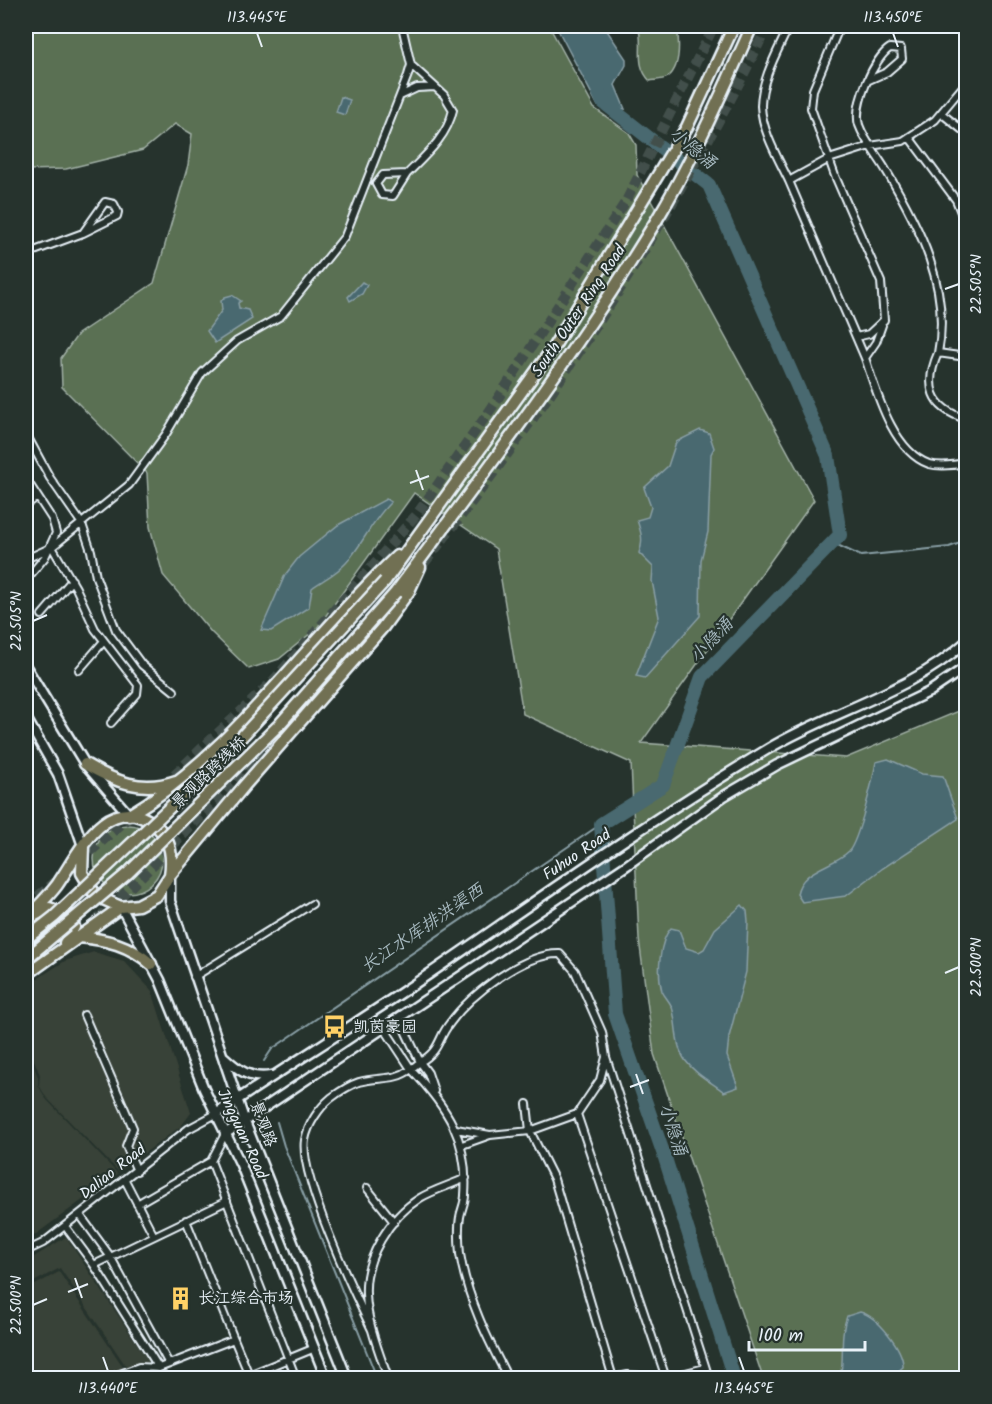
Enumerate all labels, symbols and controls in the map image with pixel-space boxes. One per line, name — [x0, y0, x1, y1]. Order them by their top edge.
text: 113.445°E — [227, 6, 288, 30]
text: 113.450°E — [863, 6, 924, 30]
water label: 小隐涌 — [662, 121, 723, 178]
street label: South Outer Ring Road — [525, 239, 633, 382]
text: 22.505°N — [965, 254, 989, 314]
text: 22.505°N — [5, 591, 29, 651]
water label: 小隐涌 — [683, 611, 742, 671]
street label: 景观路跨线桥 — [166, 731, 252, 815]
street label: Fuhuo Road — [538, 822, 617, 887]
water label: 长江水库排洪渠西 — [355, 876, 492, 981]
text: 22.500°N — [965, 937, 989, 997]
bus stop icon: 凯茵豪园 — [322, 1014, 348, 1040]
place label: 凯茵豪园 — [353, 1015, 417, 1040]
street label: Jingguan Road — [210, 1085, 274, 1184]
street label: 景观路 — [243, 1097, 283, 1151]
water label: 小隐涌 — [650, 1100, 694, 1161]
street label: Daliao Road — [74, 1137, 153, 1206]
text: 22.500°N — [5, 1275, 29, 1335]
building icon: 长江综合市场 — [167, 1285, 193, 1311]
place label: 长江综合市场 — [198, 1286, 294, 1311]
scale bar — [749, 1314, 864, 1352]
text: 100 m — [758, 1322, 803, 1351]
text: 113.440°E — [78, 1377, 139, 1401]
text: 113.445°E — [714, 1377, 775, 1401]

